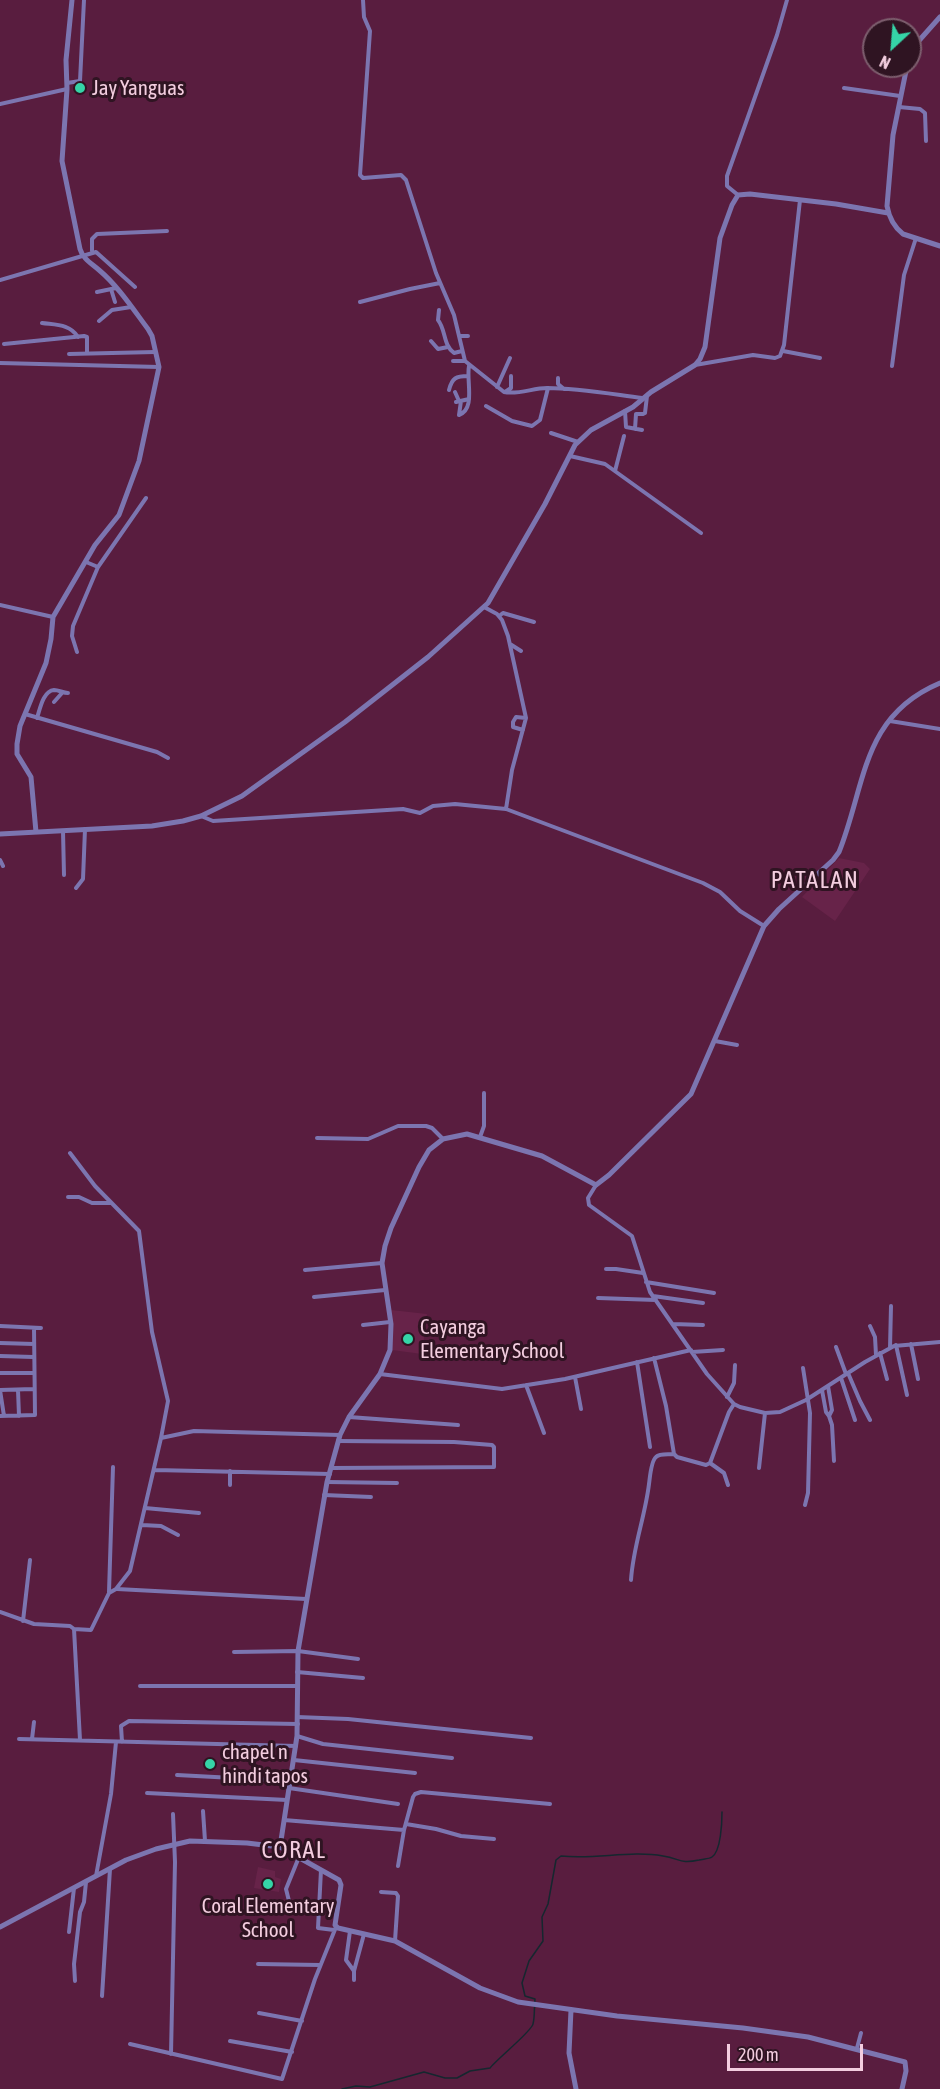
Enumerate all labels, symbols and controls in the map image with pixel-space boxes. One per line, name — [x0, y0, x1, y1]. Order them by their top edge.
north arrow — [862, 18, 922, 78]
text: N — [877, 52, 893, 73]
place label: Jay Yanguas — [92, 75, 184, 101]
marker: Jay Yanguas — [73, 81, 87, 95]
district label: PATALAN — [771, 866, 859, 894]
place label: Cayanga Elementary School — [420, 1314, 564, 1364]
marker: Cayanga Elementary School — [401, 1332, 415, 1346]
place label: chapel n hindi tapos — [222, 1739, 308, 1789]
marker: chapel n hindi tapos — [203, 1757, 217, 1771]
district label: CORAL — [262, 1836, 326, 1864]
marker: Coral Elementary School — [261, 1877, 275, 1891]
place label: Coral Elementary School — [202, 1893, 334, 1943]
scale bar — [730, 2032, 866, 2070]
text: 200 m — [738, 2044, 779, 2065]

